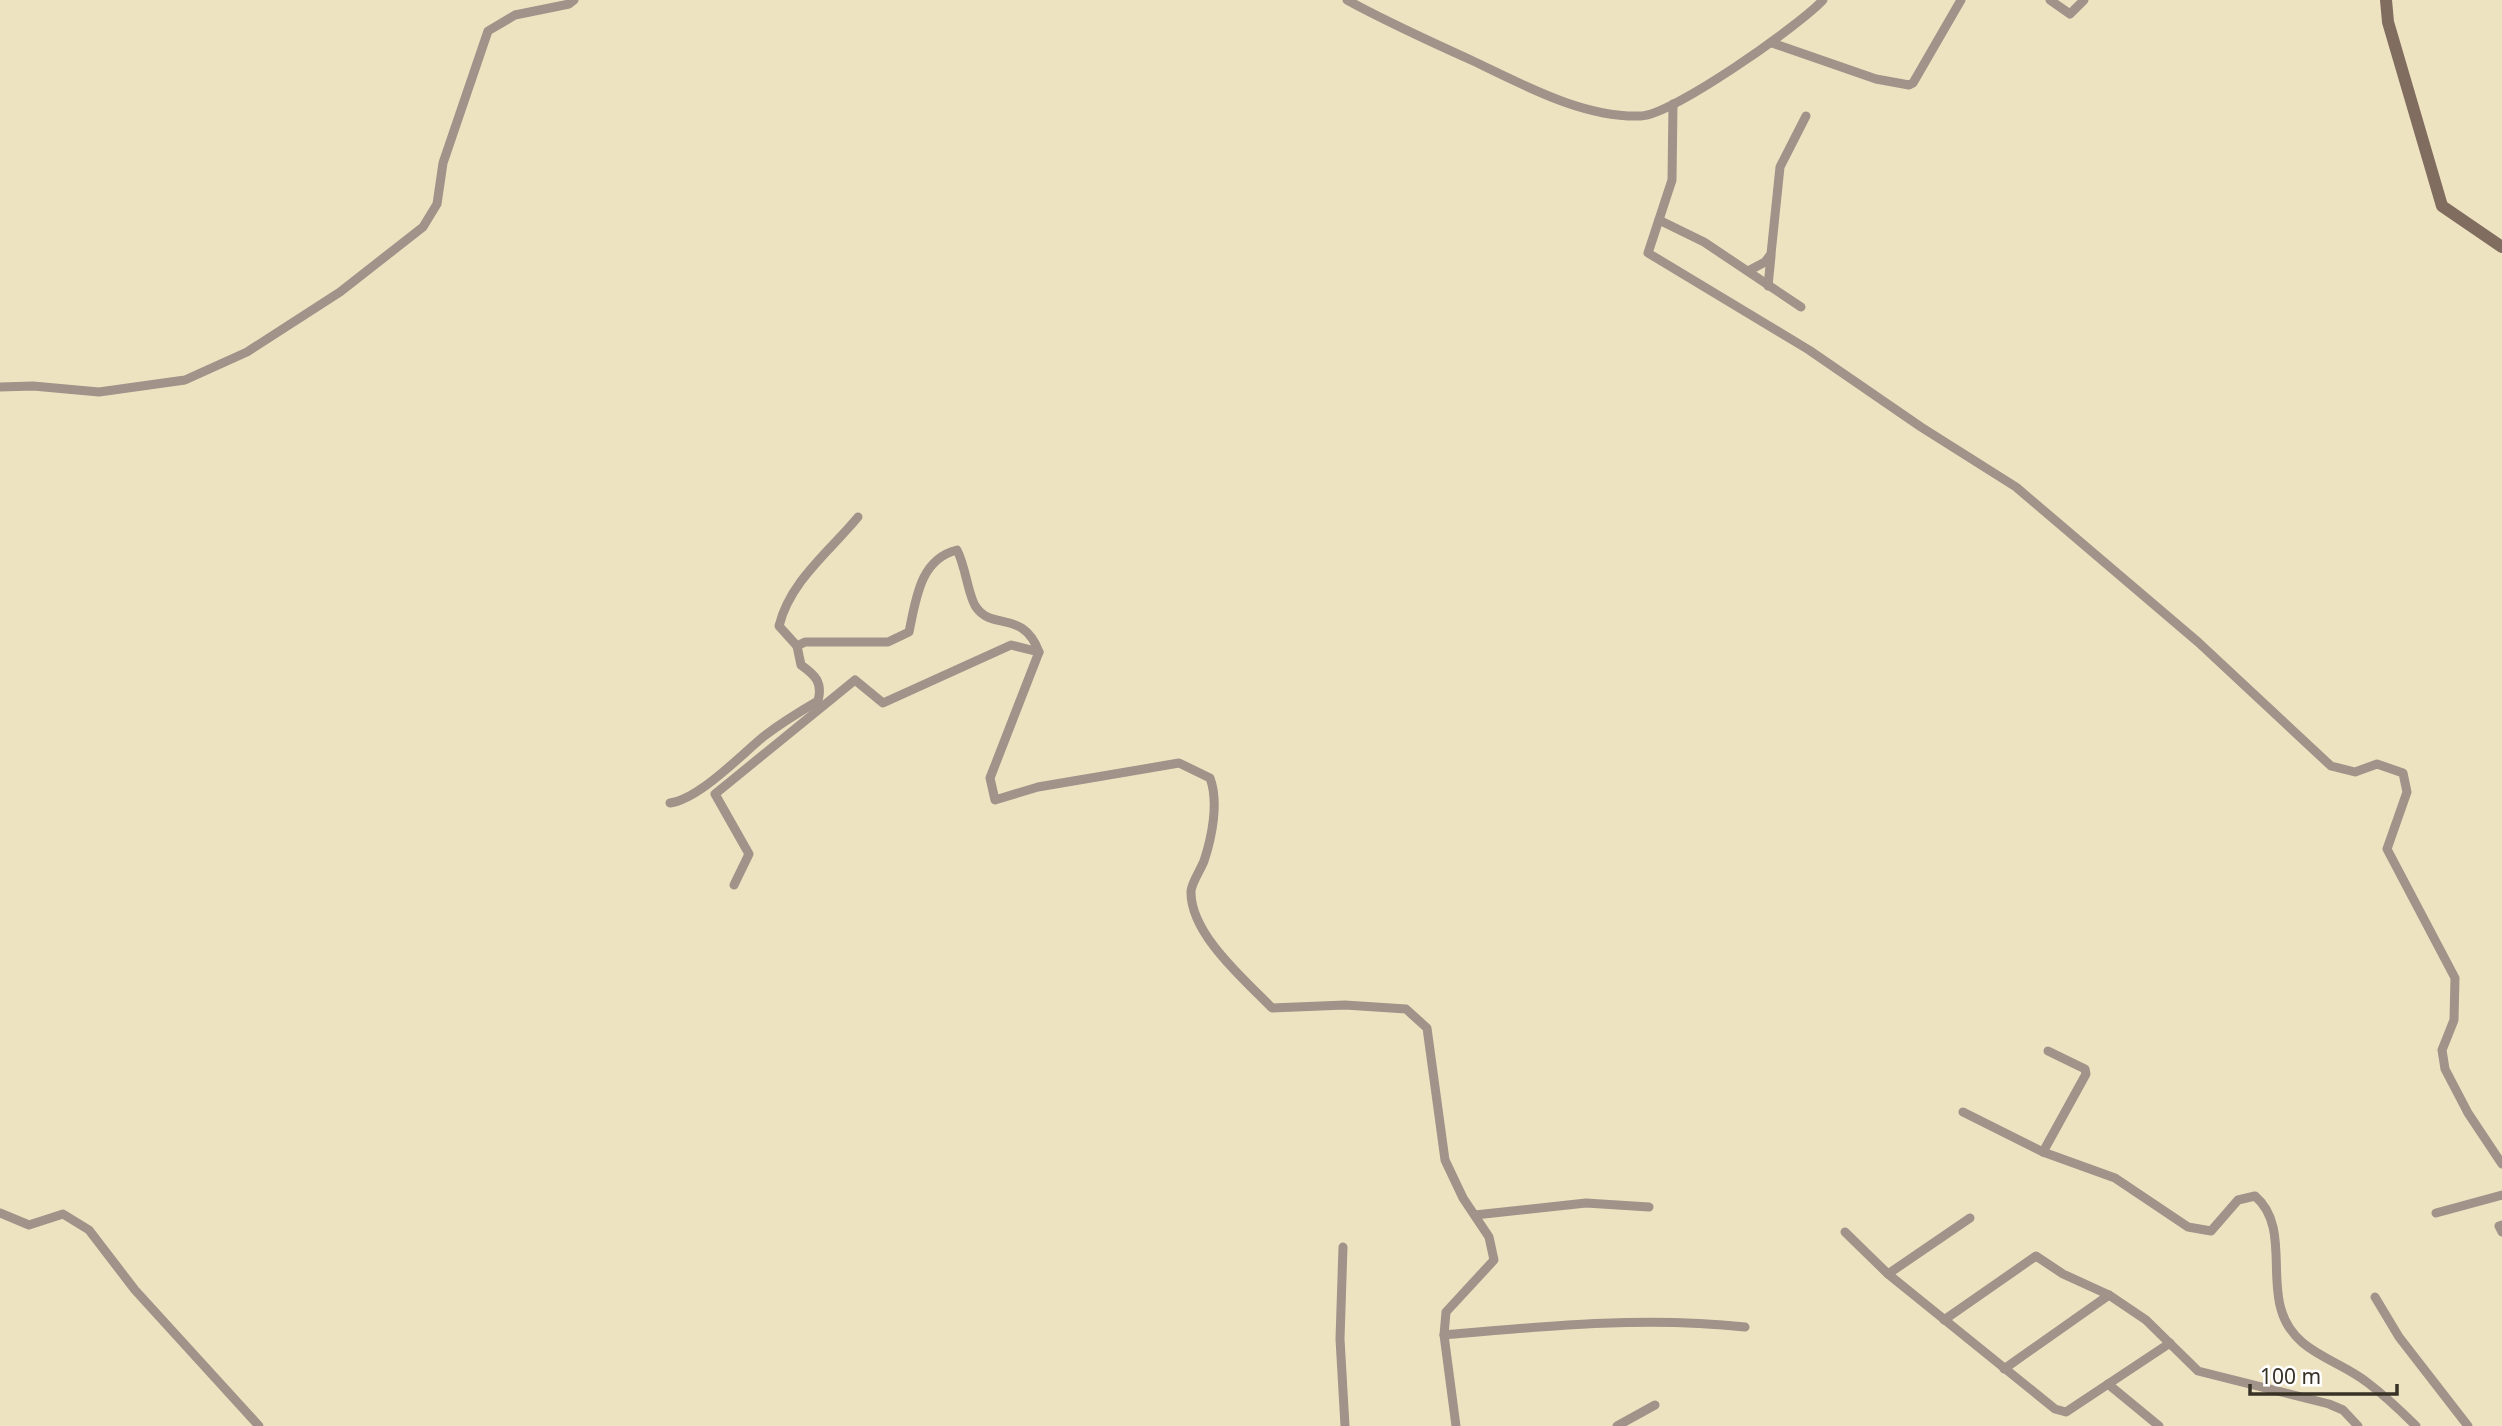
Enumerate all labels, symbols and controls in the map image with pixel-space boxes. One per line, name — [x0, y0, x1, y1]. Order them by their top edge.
scale bar — [2250, 1352, 2397, 1396]
text: 100 m — [2260, 1362, 2321, 1390]

